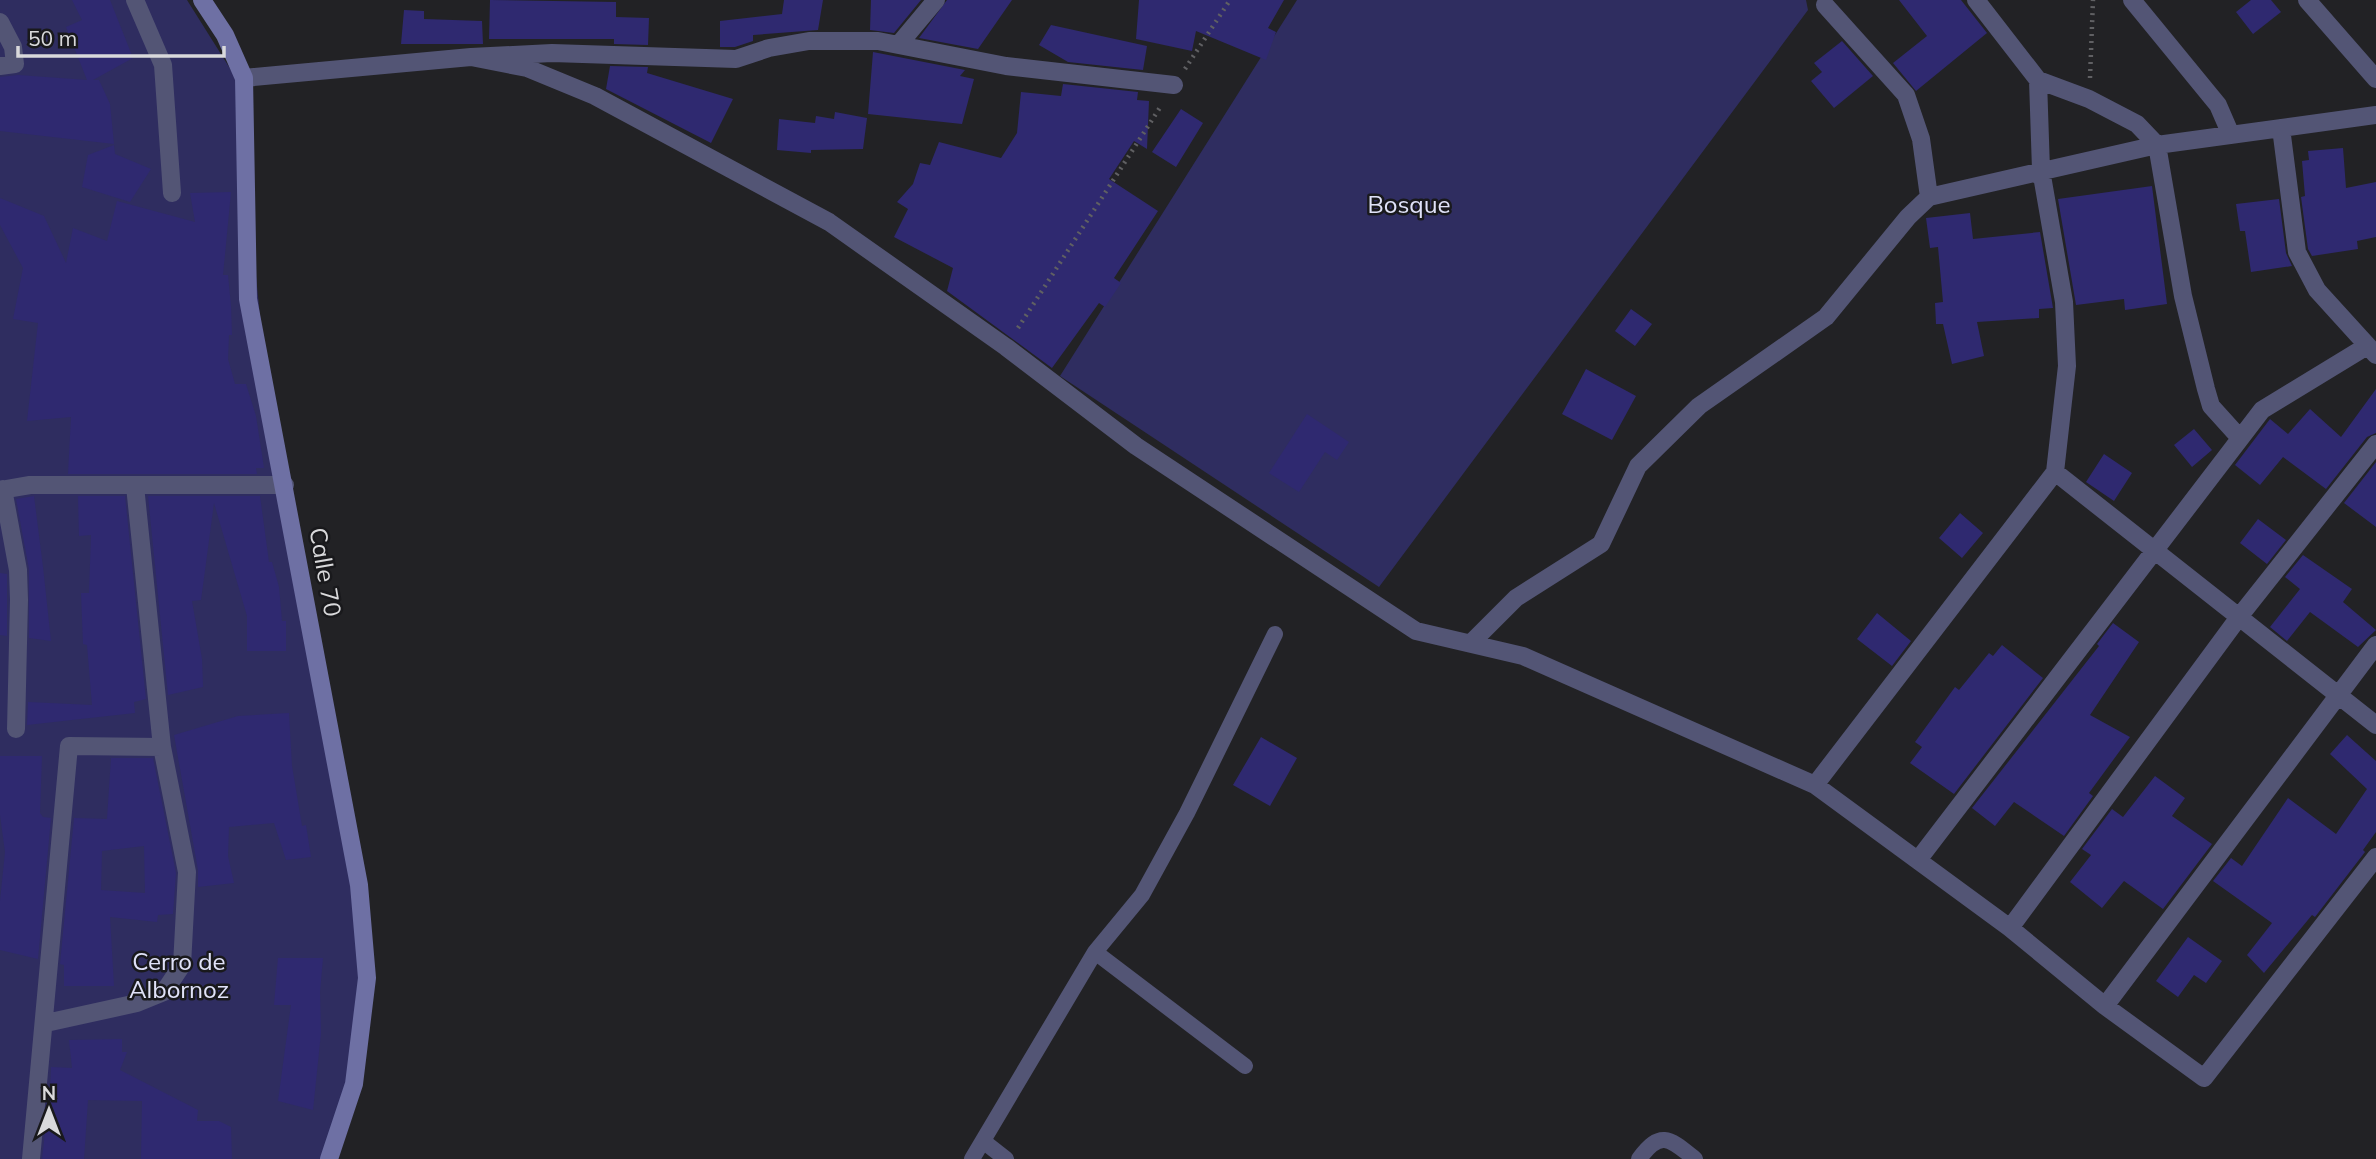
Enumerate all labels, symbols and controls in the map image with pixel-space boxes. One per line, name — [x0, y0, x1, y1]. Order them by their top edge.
scale bar — [18, 14, 224, 58]
text: 50 m — [28, 25, 77, 51]
park label: Bosque — [1367, 189, 1451, 219]
street label: Calle 70 — [303, 525, 349, 619]
park label: Cerro de Albornoz — [129, 946, 229, 1004]
north arrow — [14, 1075, 84, 1145]
text: N — [42, 1081, 56, 1105]

